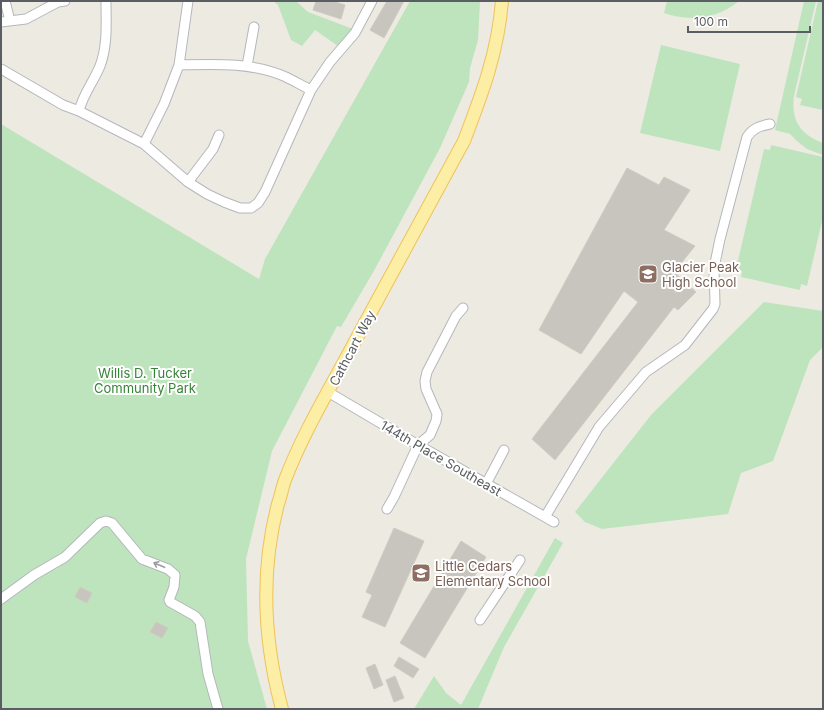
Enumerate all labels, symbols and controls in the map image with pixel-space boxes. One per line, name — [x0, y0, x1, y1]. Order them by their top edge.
scale bar — [688, 8, 810, 34]
text: 100 m — [694, 14, 728, 29]
place label: Glacier Peak High School — [662, 259, 739, 290]
school or university icon: Glacier Peak High School — [637, 263, 659, 285]
street label: Cathcart Way — [325, 308, 379, 388]
park label: Willis D. Tucker Community Park — [94, 365, 196, 396]
street label: 144th Place Southeast — [378, 417, 504, 499]
place label: Little Cedars Elementary School — [435, 558, 550, 589]
one-way arrow — [153, 561, 165, 568]
school or university icon: Little Cedars Elementary School — [410, 562, 432, 584]

